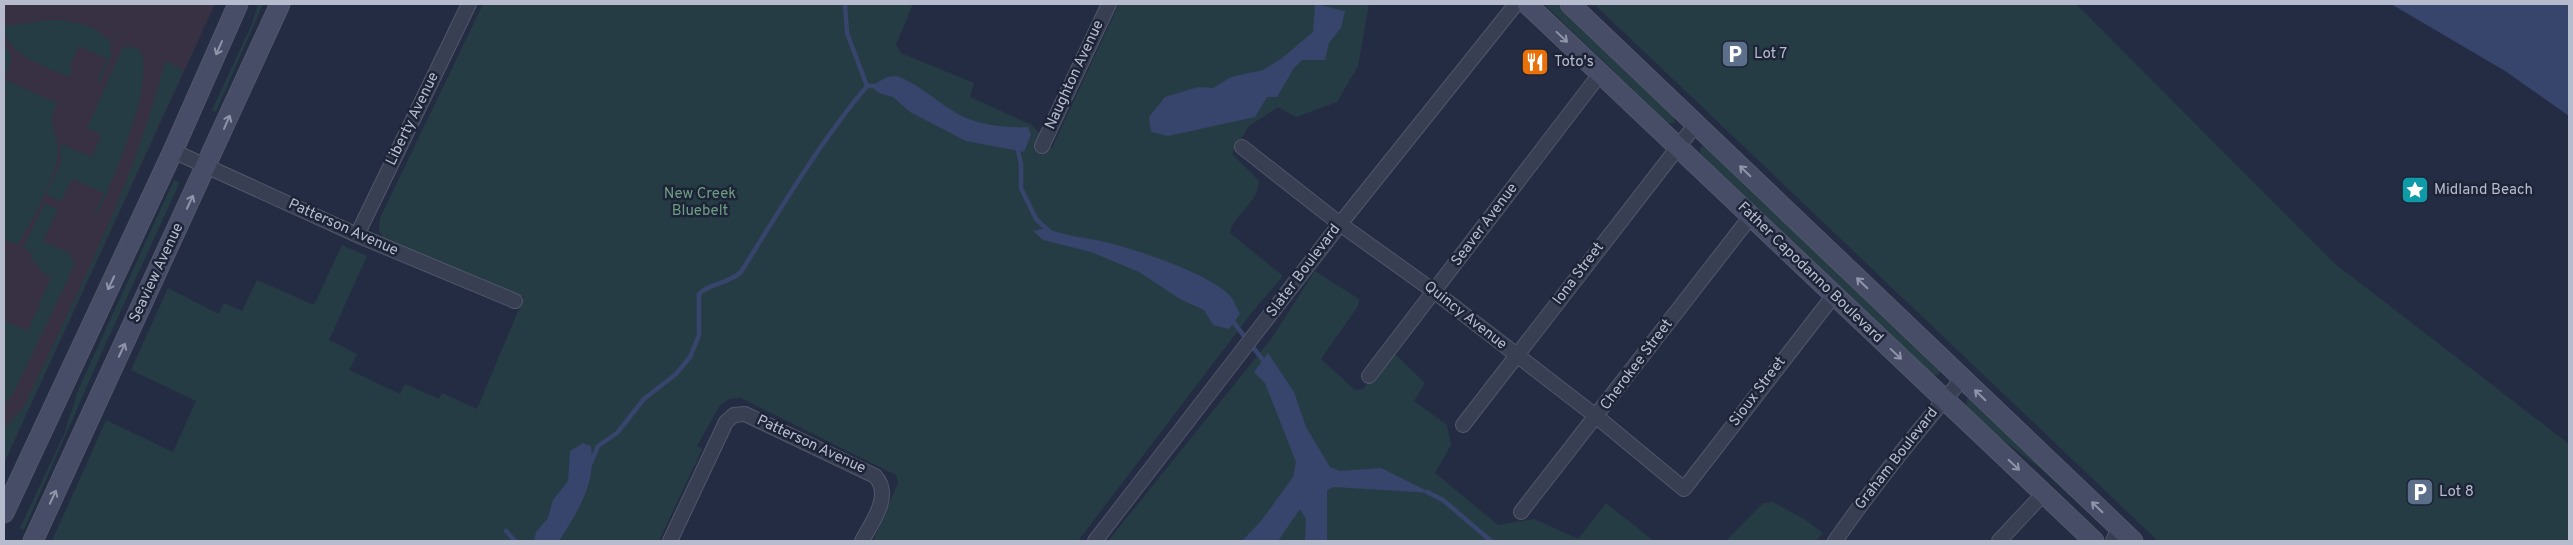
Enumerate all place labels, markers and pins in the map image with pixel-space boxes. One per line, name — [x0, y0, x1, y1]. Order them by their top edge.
parking icon: Lot 7 — [1720, 39, 1750, 69]
place label: Lot 7 — [1754, 45, 1787, 64]
restaurant icon: Toto's — [1520, 47, 1550, 77]
place label: Toto's — [1554, 53, 1594, 72]
place icon: Midland Beach — [2400, 175, 2430, 205]
place label: Midland Beach — [2434, 181, 2533, 200]
parking icon: Lot 8 — [2405, 477, 2435, 507]
place label: Lot 8 — [2439, 483, 2474, 502]

